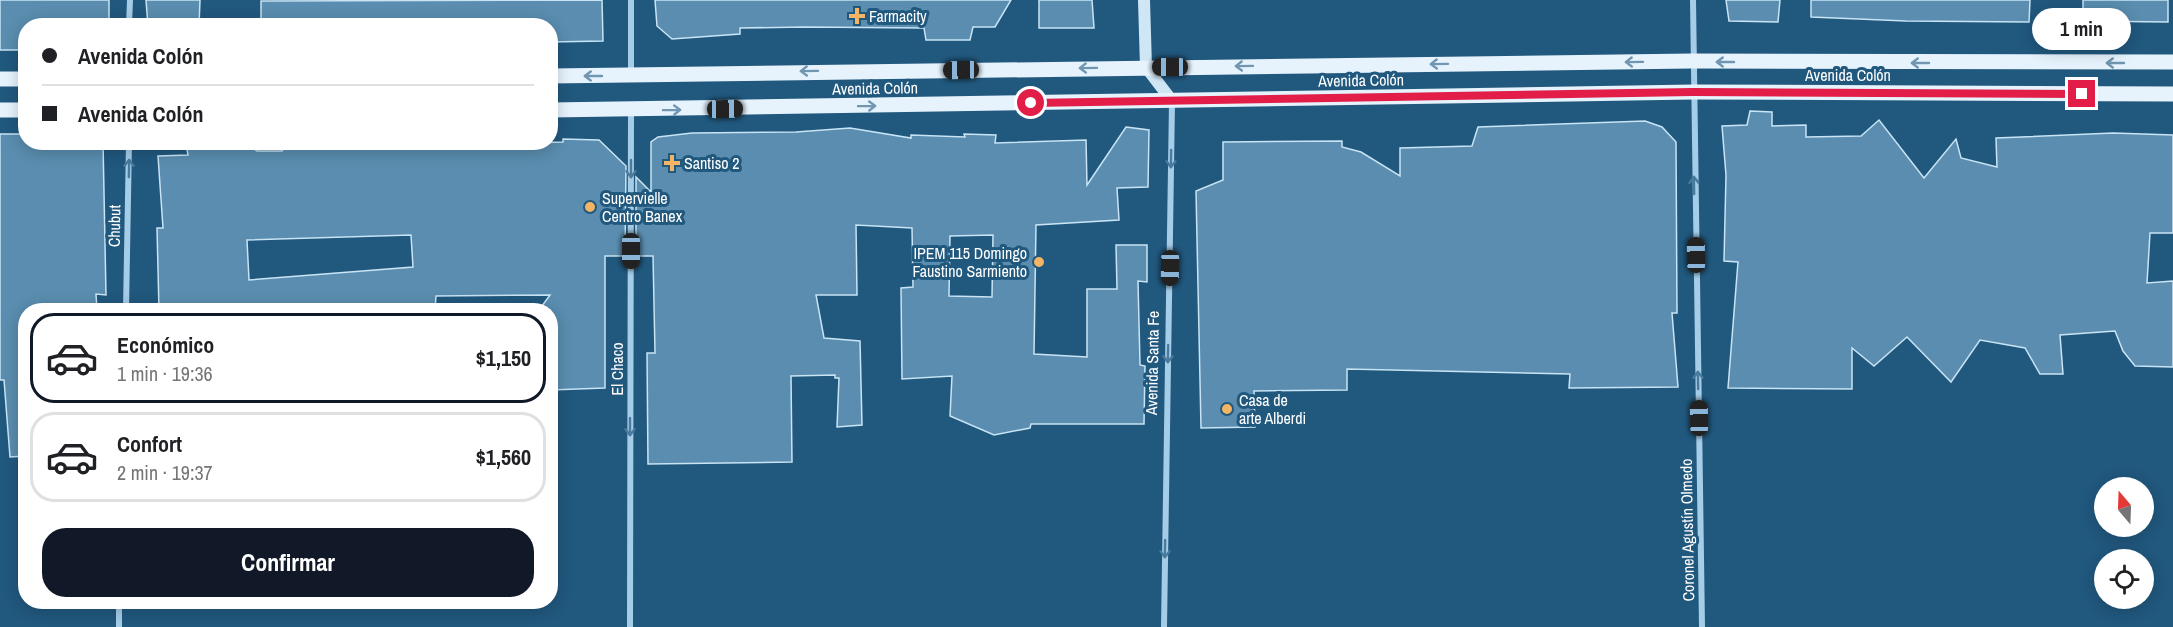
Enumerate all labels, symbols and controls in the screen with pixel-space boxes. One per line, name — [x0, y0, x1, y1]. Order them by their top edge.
place label: Farmacity — [869, 5, 927, 27]
callout: 1 min — [2032, 7, 2132, 49]
marker: Farmacity — [850, 9, 864, 23]
text: 1 min — [2060, 15, 2103, 42]
text: Avenida Colón — [78, 41, 204, 71]
one-way arrow — [1624, 56, 1644, 68]
one-way arrow — [1715, 56, 1735, 67]
one-way arrow — [1910, 57, 1930, 69]
one-way arrow — [2105, 57, 2125, 69]
car — [1152, 58, 1188, 76]
one-way arrow — [1429, 58, 1449, 70]
one-way arrow — [1235, 60, 1255, 72]
car — [943, 61, 979, 79]
one-way arrow — [1078, 62, 1098, 74]
street label: Avenida Colón — [1804, 64, 1891, 86]
one-way arrow — [799, 66, 819, 77]
street label: Avenida Colón — [1317, 68, 1404, 92]
one-way arrow — [583, 70, 603, 81]
street label: Avenida Colón — [831, 76, 918, 100]
route end — [2068, 80, 2095, 107]
route start — [1017, 89, 1044, 116]
text: Avenida Colón — [78, 99, 204, 129]
car — [707, 100, 743, 118]
one-way arrow — [856, 100, 876, 112]
one-way arrow — [661, 104, 681, 115]
one-way arrow — [1165, 149, 1177, 169]
place label: Santiso 2 — [684, 152, 739, 174]
marker: Santiso 2 — [665, 156, 679, 170]
one-way arrow — [625, 158, 637, 178]
one-way arrow — [123, 159, 135, 179]
one-way arrow — [1688, 175, 1700, 195]
place label: Supervielle Centro Banex — [602, 187, 683, 227]
marker: Supervielle Centro Banex — [583, 200, 597, 214]
street label: Chubut — [103, 204, 125, 247]
car — [622, 233, 640, 269]
car — [1687, 237, 1705, 273]
place label: IPEM 115 Domingo Faustino Sarmiento — [912, 242, 1027, 282]
car — [1161, 250, 1179, 286]
marker: IPEM 115 Domingo Faustino Sarmiento — [1032, 255, 1046, 269]
street label: Avenida Santa Fe — [1140, 311, 1164, 416]
text: Económico — [117, 330, 214, 360]
icon: car — [45, 331, 99, 385]
street label: El Chaco — [606, 342, 628, 396]
text: $1,150 — [476, 343, 531, 373]
one-way arrow — [1163, 344, 1174, 364]
text: 1 min · 19:36 — [117, 360, 213, 387]
one-way arrow — [1692, 370, 1704, 390]
place label: Casa de arte Alberdi — [1239, 389, 1306, 429]
car — [1690, 400, 1708, 436]
marker: Casa de arte Alberdi — [1220, 402, 1234, 416]
one-way arrow — [624, 416, 636, 436]
text: Confort — [117, 429, 182, 459]
icon: car — [45, 430, 99, 484]
text: $1,560 — [476, 442, 531, 472]
street label: Coronel Agustín Olmedo — [1675, 458, 1699, 602]
text: 2 min · 19:37 — [117, 459, 213, 486]
north arrow — [2094, 477, 2154, 537]
map controls — [2094, 477, 2154, 609]
button: Confirmar — [42, 528, 534, 597]
one-way arrow — [1160, 539, 1171, 559]
button: locate — [2094, 549, 2154, 609]

